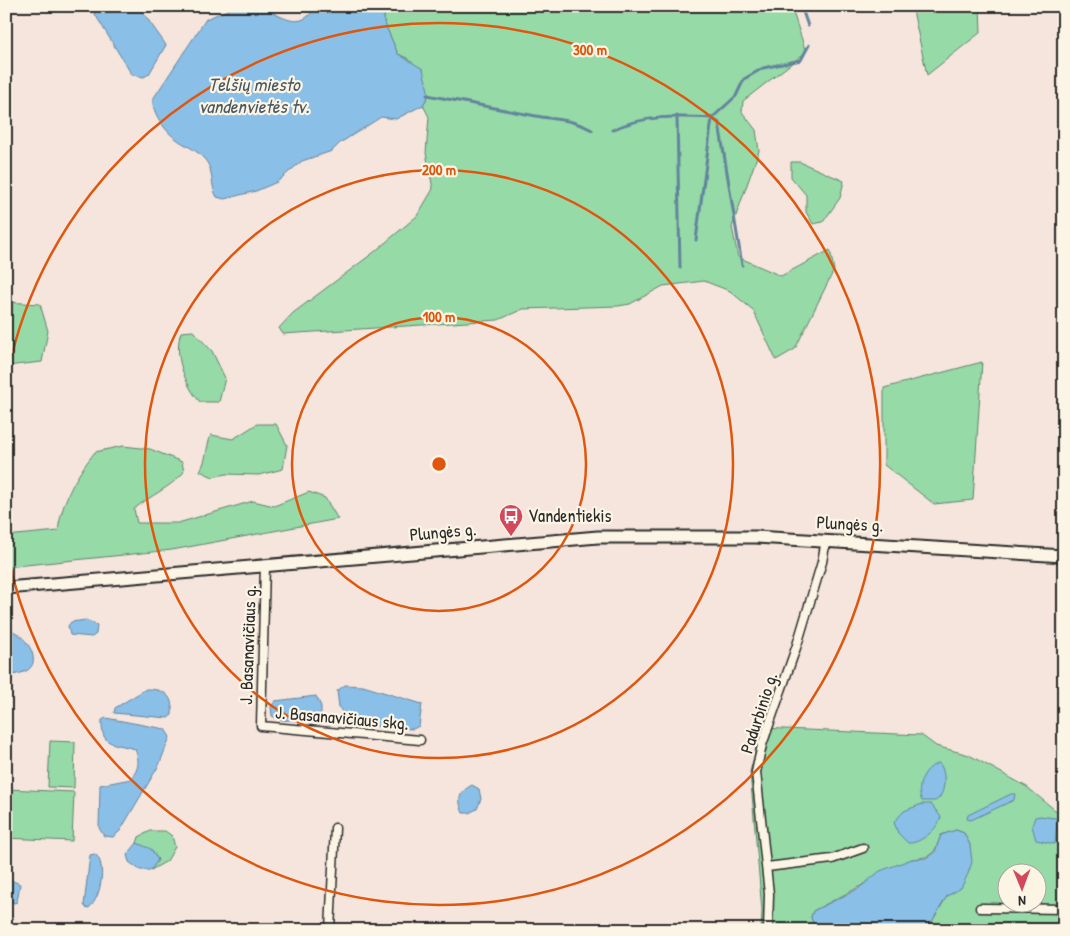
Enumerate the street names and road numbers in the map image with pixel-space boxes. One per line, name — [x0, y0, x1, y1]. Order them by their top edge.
street label: Plungės g. — [816, 509, 884, 538]
street label: Plungės g. — [409, 516, 477, 547]
street label: J. Basanavičiaus g. — [233, 585, 262, 705]
street label: Padurbinio g. — [734, 669, 783, 757]
street label: J. Basanavičiaus skg. — [274, 699, 410, 736]

